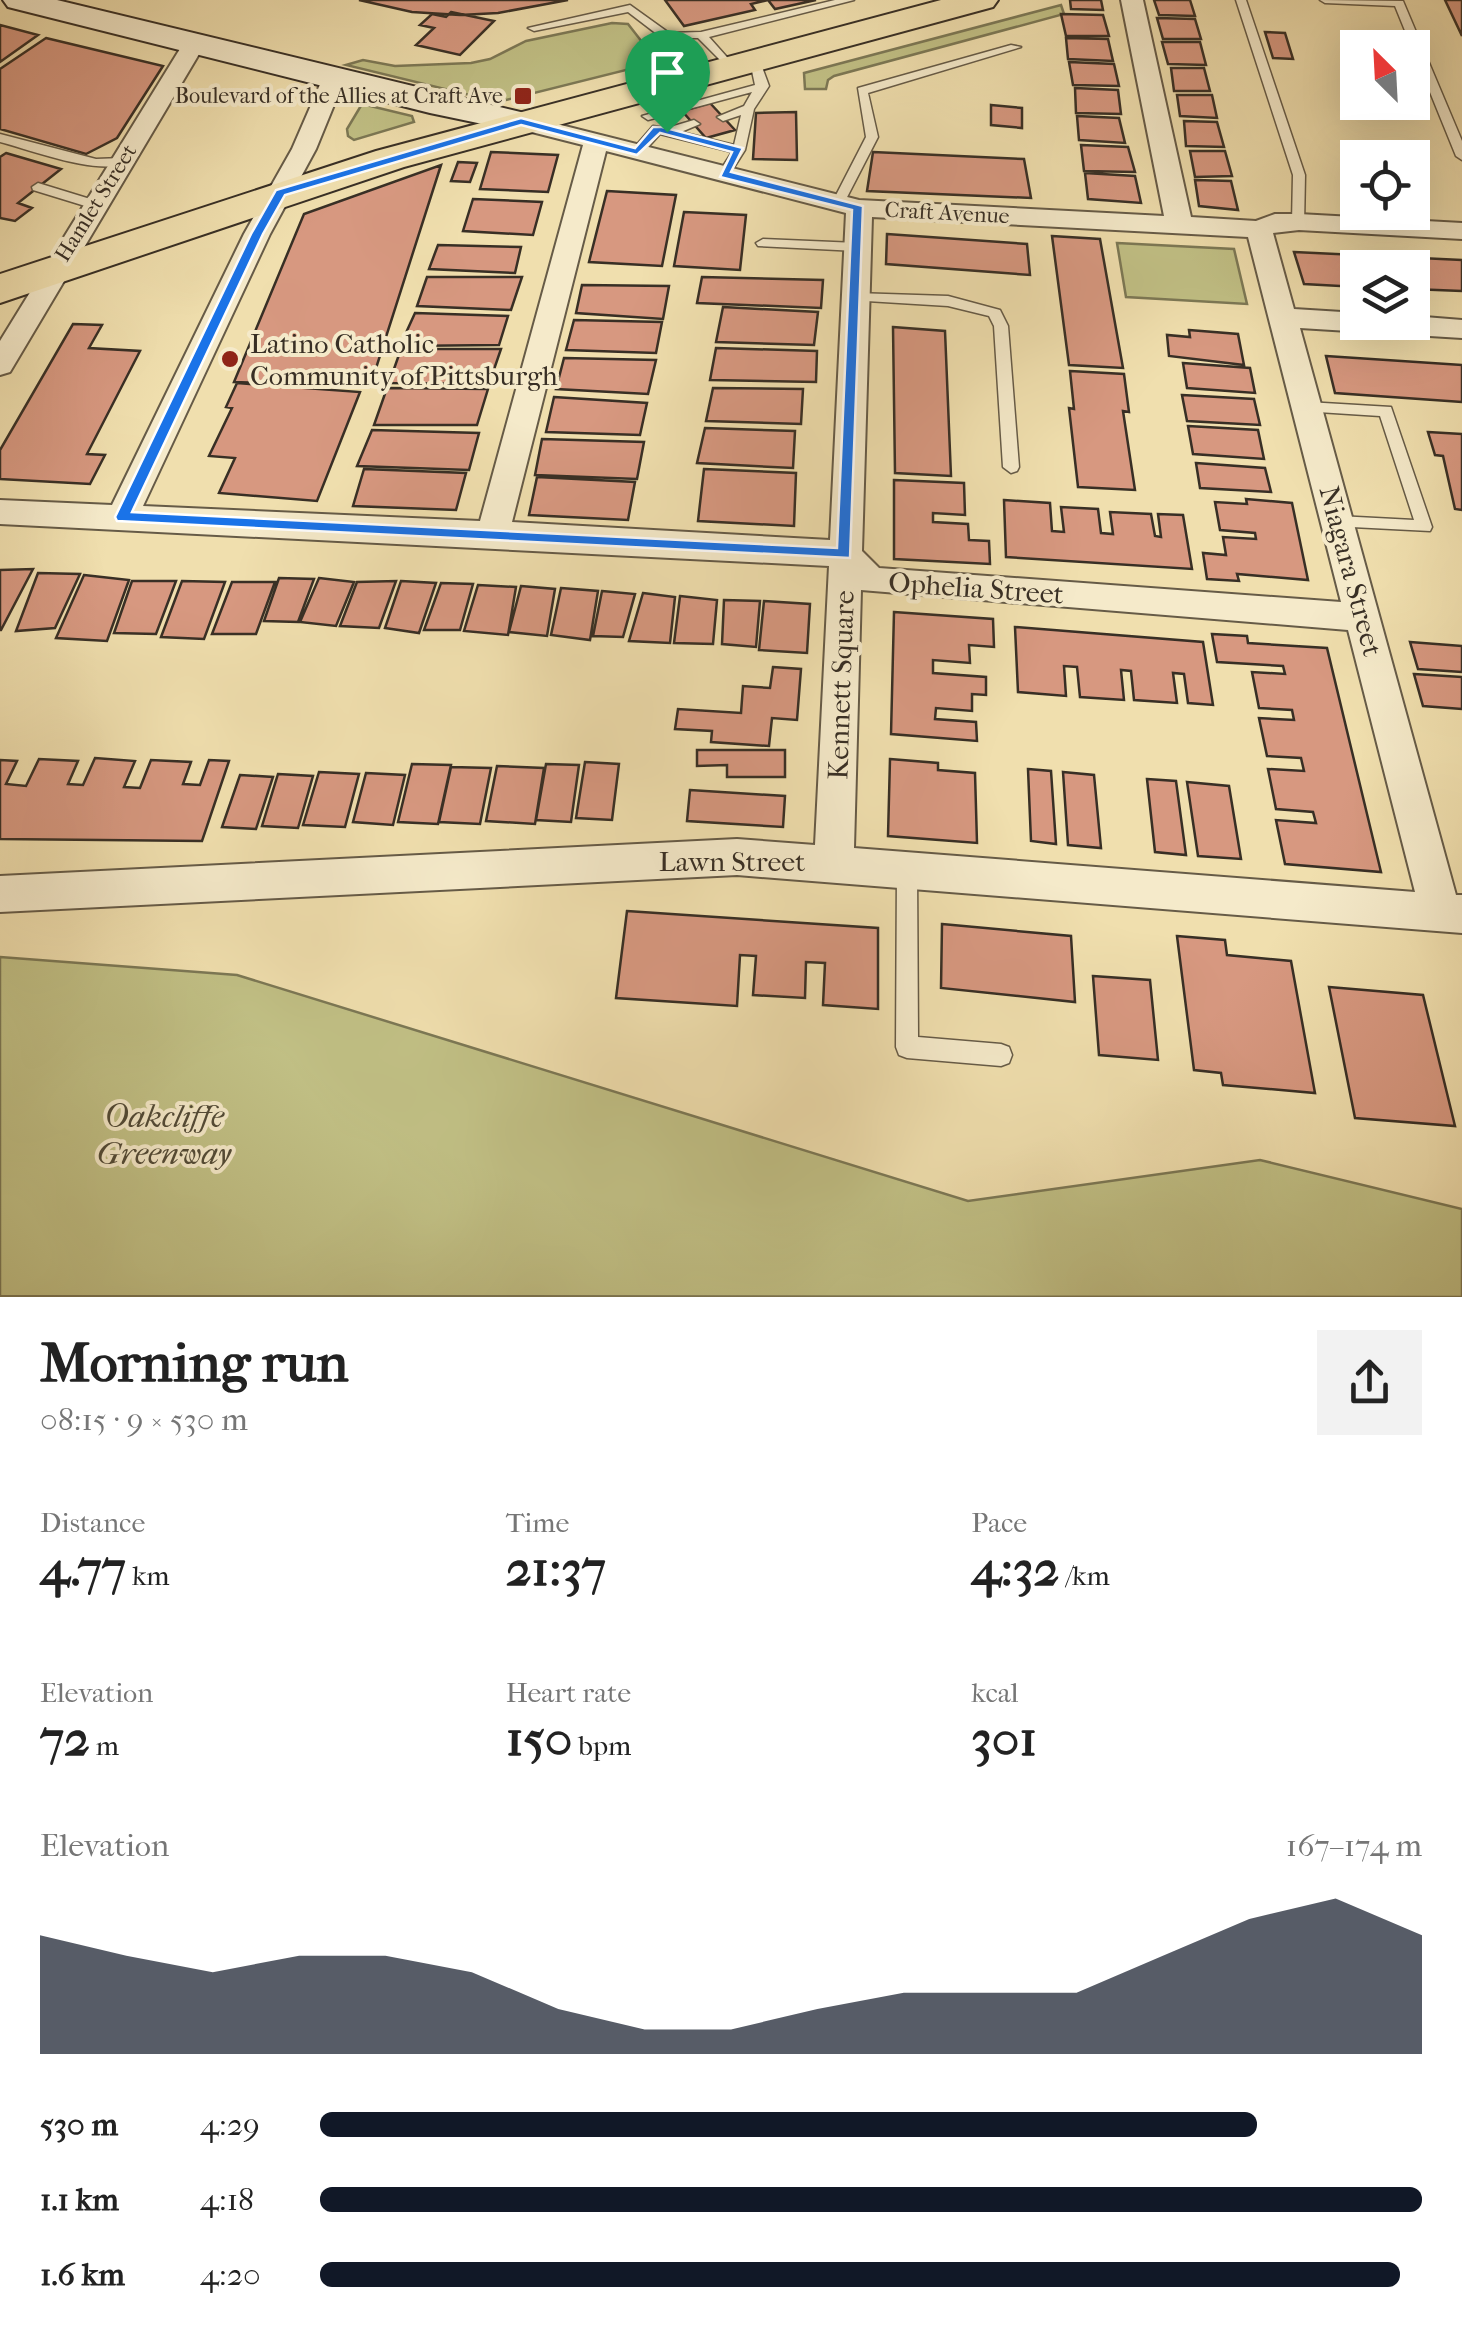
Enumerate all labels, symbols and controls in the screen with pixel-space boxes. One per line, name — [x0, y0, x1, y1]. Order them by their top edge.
pin — [625, 30, 710, 133]
north arrow — [1340, 30, 1430, 120]
map controls — [1340, 30, 1430, 340]
icon: arrive — [640, 45, 695, 100]
place label: Boulevard of the Allies at Craft Ave — [175, 83, 503, 109]
marker: Boulevard of the Allies at Craft Ave — [512, 85, 534, 107]
street label: Hamlet Street — [50, 139, 142, 266]
button: locate — [1340, 140, 1430, 230]
street label: Craft Avenue — [884, 197, 1010, 229]
button: layers — [1340, 250, 1430, 340]
place label: Latino Catholic Community of Pittsburgh — [250, 327, 558, 392]
marker: Latino Catholic Community of Pittsburgh — [219, 348, 241, 370]
street label: Niagara Street — [1312, 482, 1390, 660]
street label: Ophelia Street — [887, 565, 1065, 611]
street label: Kennett Square — [821, 590, 861, 780]
street label: Lawn Street — [659, 845, 805, 878]
park label: Oakcliffe Greenway — [97, 1098, 232, 1172]
button: share — [1317, 1330, 1422, 1435]
text: Morning run — [40, 1331, 348, 1395]
text: 08:15 · 9 × 530 m — [40, 1401, 248, 1438]
text: Distance — [40, 1506, 145, 1539]
text: Time — [506, 1506, 569, 1539]
text: Pace — [971, 1506, 1027, 1539]
text: 4.77 — [40, 1539, 126, 1598]
text: 21:37 — [506, 1539, 606, 1598]
text: 4:32 — [971, 1539, 1059, 1598]
text: km — [126, 1559, 170, 1592]
text: /km — [1059, 1559, 1110, 1592]
text: Elevation — [40, 1676, 153, 1709]
text: Heart rate — [506, 1676, 631, 1709]
text: kcal — [971, 1676, 1018, 1709]
text: 72 — [40, 1709, 90, 1768]
text: 150 — [506, 1709, 572, 1768]
text: 301 — [971, 1709, 1037, 1768]
text: m — [90, 1729, 119, 1762]
text: bpm — [572, 1729, 631, 1762]
text: Elevation — [40, 1827, 169, 1864]
text: 167–174 m — [1286, 1827, 1422, 1864]
text: 530 m — [40, 2106, 118, 2143]
text: 4:29 — [200, 2106, 260, 2143]
text: 1.1 km — [40, 2181, 119, 2218]
text: 4:18 — [200, 2181, 254, 2218]
text: 1.6 km — [40, 2256, 125, 2293]
text: 4:20 — [200, 2256, 261, 2293]

